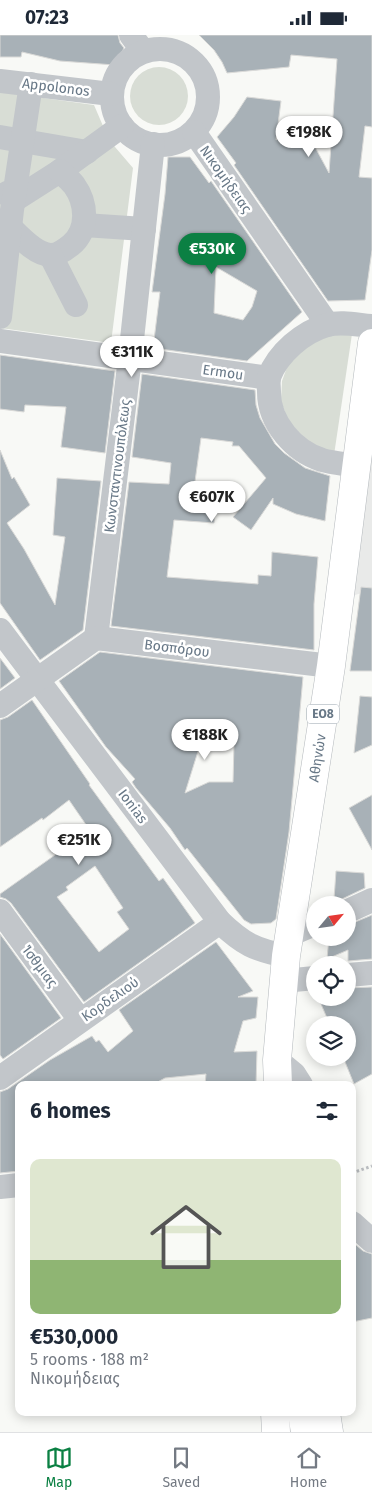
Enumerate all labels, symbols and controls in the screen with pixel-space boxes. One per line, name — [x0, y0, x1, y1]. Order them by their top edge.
text: 07:23 — [25, 6, 69, 29]
street label: Appolonos — [21, 75, 91, 100]
pin: €198K — [274, 115, 344, 158]
text: €198K — [287, 122, 331, 141]
street label: Νικομήδειας — [196, 142, 255, 217]
pin: €530K — [177, 233, 247, 275]
text: €530K — [189, 239, 235, 258]
pin: €311K — [97, 335, 167, 378]
text: €311K — [111, 342, 153, 361]
street label: Ermou — [201, 361, 244, 384]
street label: Κωνσταντινουπόλεως — [101, 398, 134, 534]
pin: €607K — [177, 481, 247, 523]
text: €607K — [190, 487, 234, 506]
street label: Βοσπόρου — [143, 636, 211, 661]
road number: ΕΟ8 — [307, 705, 339, 724]
pin: €188K — [170, 719, 240, 761]
text: €188K — [182, 725, 228, 744]
street label: Αθηνών — [305, 733, 330, 783]
street label: Ionias — [114, 786, 151, 827]
pin: €251K — [44, 823, 114, 866]
text: €251K — [58, 830, 100, 849]
north arrow — [306, 896, 356, 946]
map controls — [306, 896, 356, 1066]
street label: Ίσθμιας — [18, 942, 61, 991]
button: locate — [306, 956, 356, 1006]
street label: Κορδελιού — [78, 974, 142, 1025]
button: layers — [306, 1016, 356, 1066]
icon: filters — [313, 1097, 341, 1125]
text: 6 homes — [30, 1098, 111, 1124]
icon: home — [141, 1192, 231, 1282]
text: €530,000 — [30, 1324, 118, 1350]
text: 5 rooms · 188 m² — [30, 1350, 149, 1369]
text: Νικομήδειας — [30, 1369, 120, 1388]
tab: Map — [45, 1444, 73, 1491]
tab: Saved — [162, 1444, 200, 1491]
tab: Home — [290, 1444, 327, 1491]

